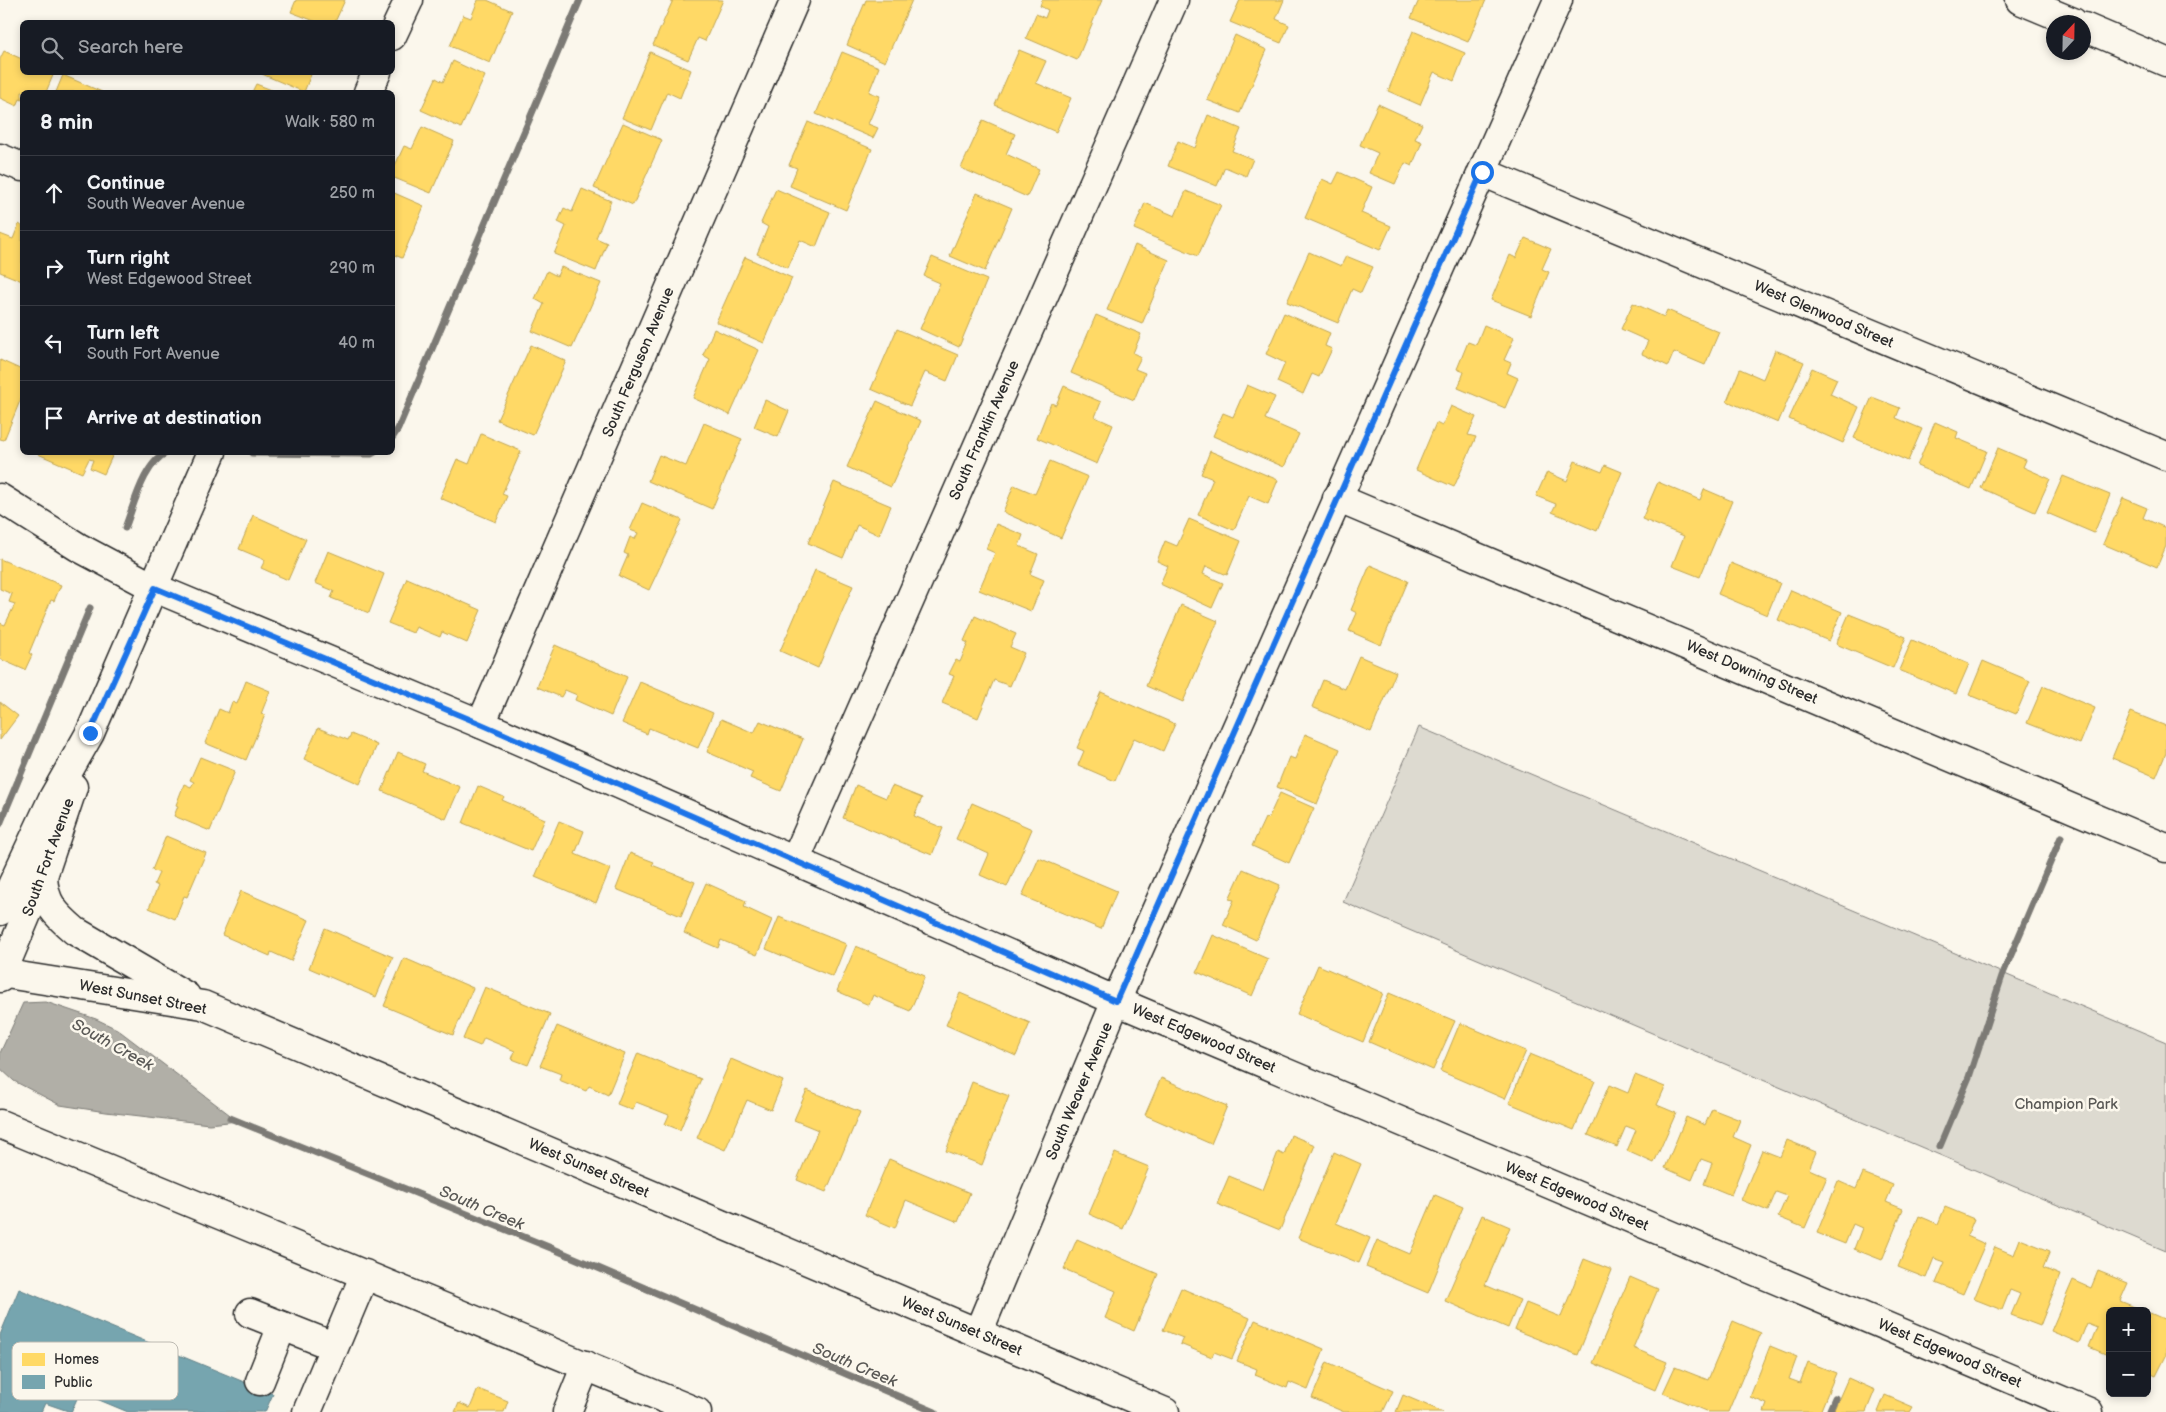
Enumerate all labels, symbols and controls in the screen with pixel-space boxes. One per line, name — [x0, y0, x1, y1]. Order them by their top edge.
north arrow — [2046, 15, 2091, 60]
search box — [20, 20, 395, 75]
icon: search — [38, 34, 66, 62]
text: Search here — [78, 36, 183, 59]
text: 8 min — [40, 110, 93, 135]
text: Walk · 580 m — [285, 113, 375, 132]
route start — [1471, 161, 1494, 184]
text: Continue — [87, 172, 165, 195]
icon: ahead — [40, 179, 68, 207]
text: 250 m — [329, 184, 375, 203]
text: South Weaver Avenue — [87, 195, 245, 214]
text: Turn right — [87, 247, 170, 270]
icon: right — [40, 254, 68, 282]
text: 290 m — [329, 259, 375, 278]
text: West Edgewood Street — [87, 270, 252, 289]
street label: West Glenwood Street — [1751, 276, 1897, 353]
street label: South Ferguson Avenue — [598, 284, 679, 440]
text: Turn left — [87, 322, 159, 345]
icon: left — [40, 329, 68, 357]
text: 40 m — [338, 334, 375, 353]
text: South Fort Avenue — [87, 345, 220, 364]
street label: South Franklin Avenue — [945, 357, 1024, 503]
icon: arrive — [40, 404, 68, 432]
text: Arrive at destination — [87, 407, 262, 430]
street label: West Downing Street — [1683, 636, 1821, 709]
route end — [79, 722, 102, 745]
street label: South Fort Avenue — [18, 795, 79, 919]
street label: West Sunset Street — [78, 976, 209, 1019]
street label: West Edgewood Street — [1129, 1000, 1279, 1078]
water label: South Creek — [68, 1015, 157, 1076]
street label: South Weaver Avenue — [1042, 1019, 1117, 1163]
park label: Champion Park — [2014, 1095, 2118, 1114]
street label: West Sunset Street — [526, 1134, 652, 1203]
street label: West Edgewood Street — [1502, 1158, 1652, 1236]
water label: South Creek — [436, 1182, 528, 1235]
street label: West Sunset Street — [899, 1292, 1025, 1361]
map controls — [2106, 1307, 2151, 1397]
button: + — [2106, 1307, 2151, 1352]
street label: West Edgewood Street — [1875, 1315, 2025, 1393]
water label: South Creek — [809, 1339, 901, 1392]
legend — [12, 1342, 178, 1400]
text: Homes — [54, 1351, 99, 1368]
button: − — [2106, 1352, 2151, 1397]
text: Public — [54, 1374, 92, 1391]

